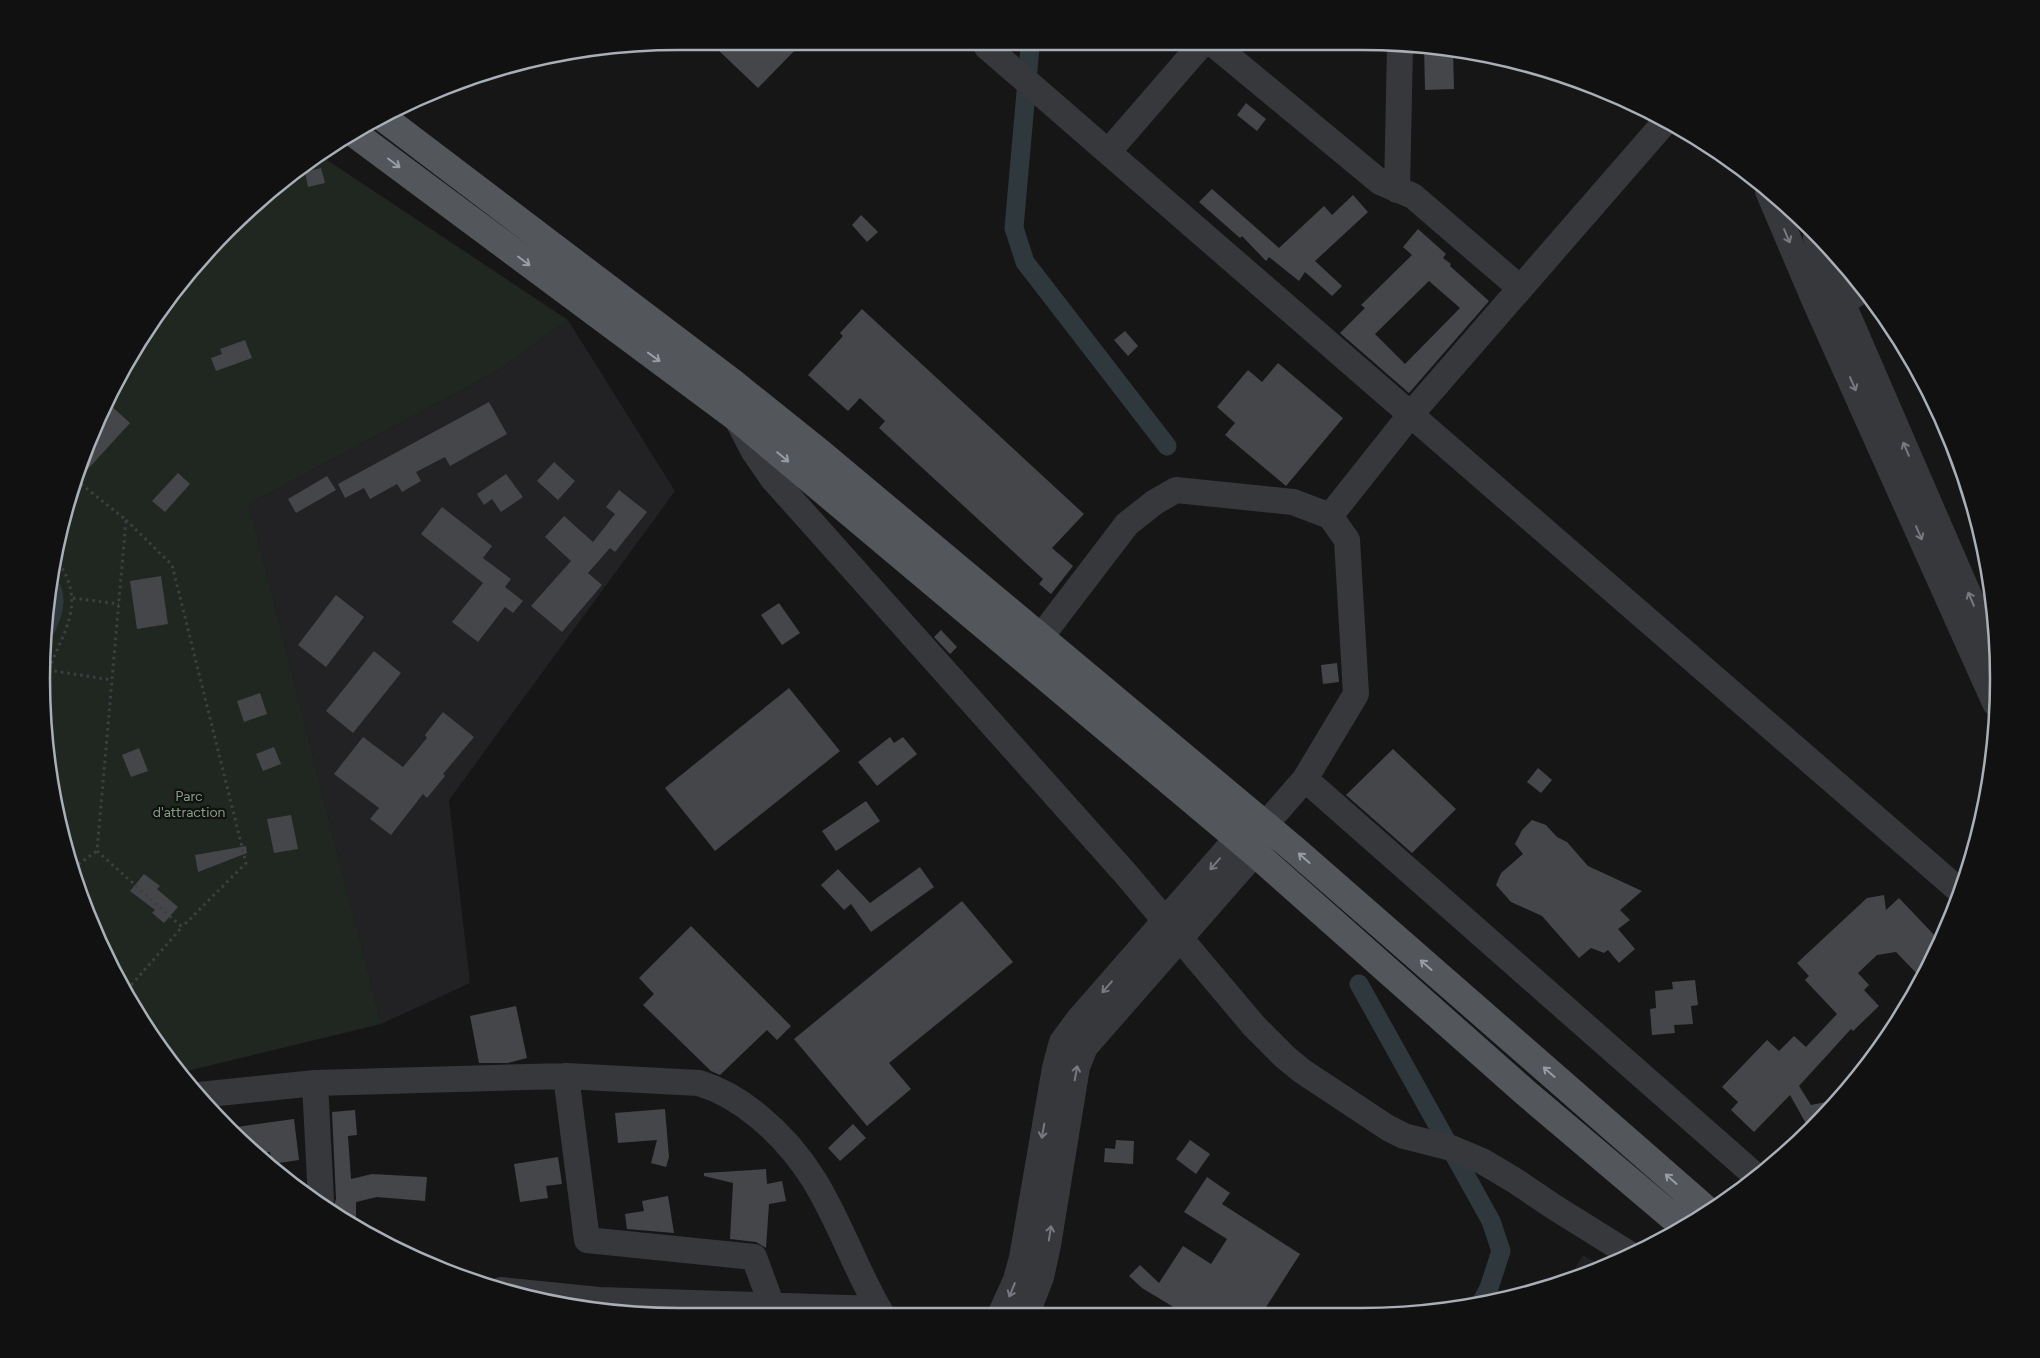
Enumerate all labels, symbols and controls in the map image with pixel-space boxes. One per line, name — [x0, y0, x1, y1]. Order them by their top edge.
one-way arrow — [387, 158, 401, 168]
one-way arrow — [1783, 228, 1793, 243]
one-way arrow — [517, 256, 531, 266]
one-way arrow — [647, 352, 661, 363]
one-way arrow — [1848, 376, 1858, 391]
one-way arrow — [1901, 442, 1910, 457]
one-way arrow — [776, 451, 789, 462]
one-way arrow — [1915, 525, 1925, 540]
one-way arrow — [1965, 592, 1975, 607]
park label: Parc d'attraction — [153, 788, 226, 821]
one-way arrow — [1297, 852, 1310, 864]
one-way arrow — [1209, 858, 1220, 871]
one-way arrow — [1420, 959, 1433, 971]
one-way arrow — [1102, 980, 1113, 993]
one-way arrow — [1072, 1066, 1082, 1082]
one-way arrow — [1542, 1066, 1555, 1078]
one-way arrow — [1038, 1122, 1048, 1138]
one-way arrow — [1665, 1173, 1678, 1184]
one-way arrow — [1046, 1226, 1056, 1242]
one-way arrow — [1007, 1282, 1016, 1297]

